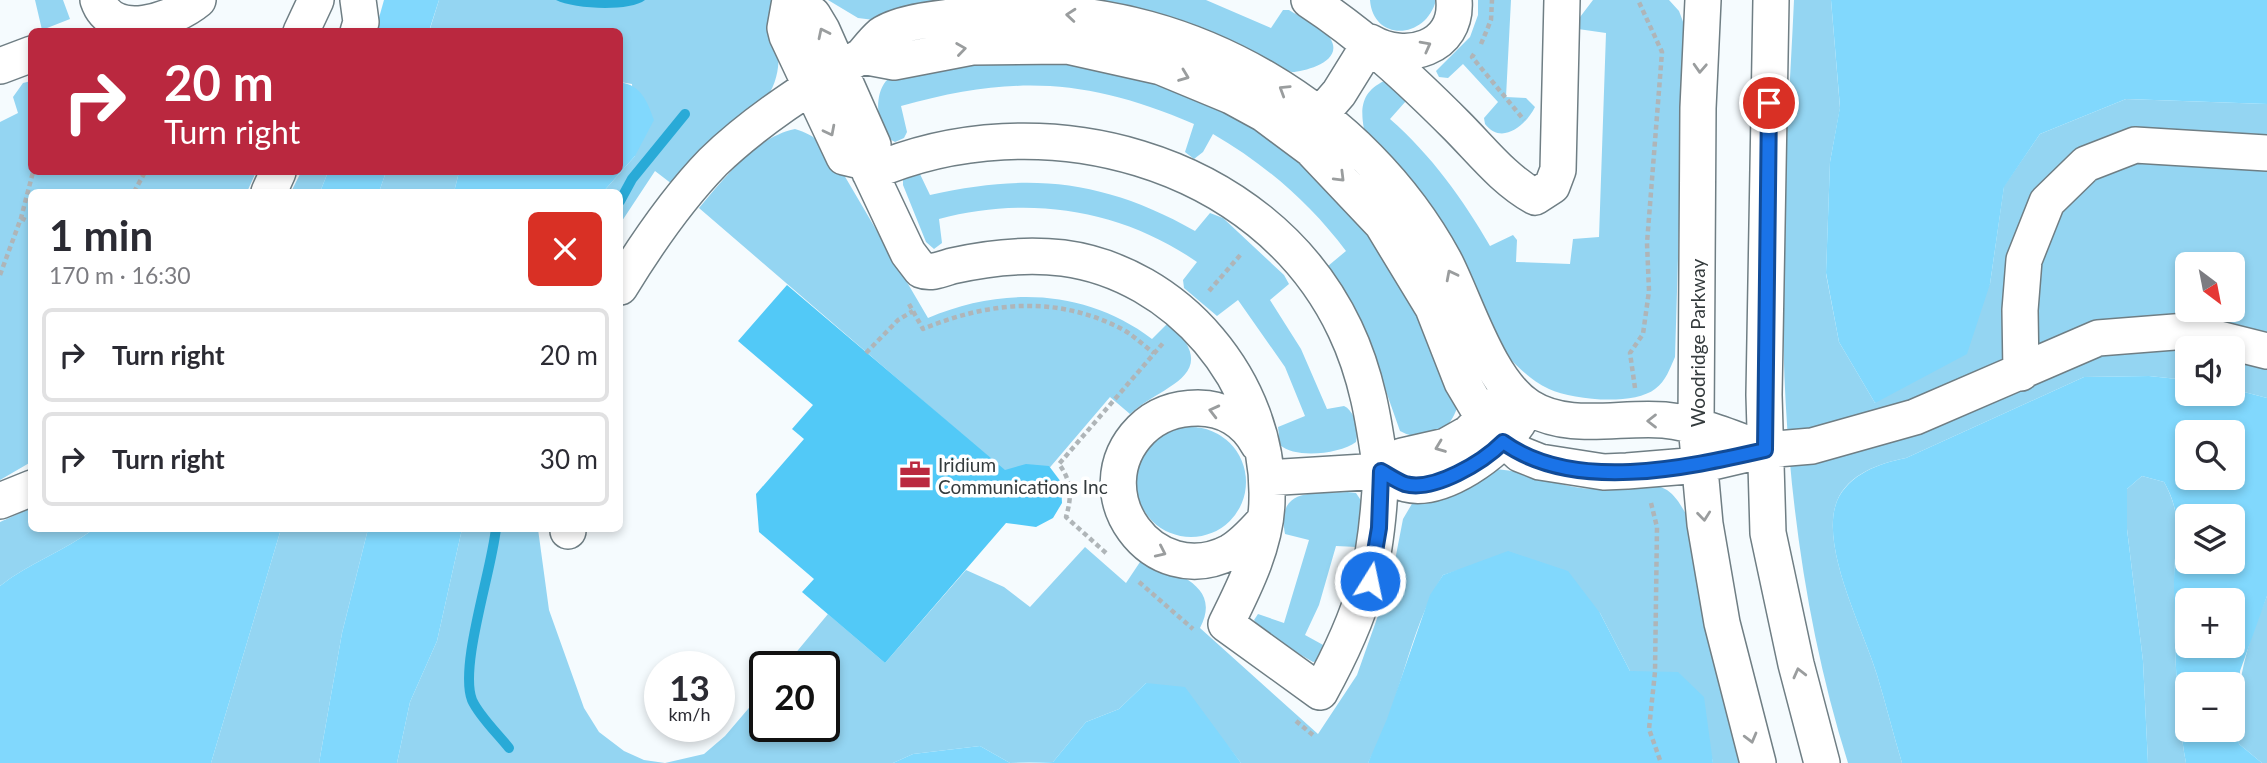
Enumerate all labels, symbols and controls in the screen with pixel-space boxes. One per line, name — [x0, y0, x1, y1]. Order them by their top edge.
one-way arrow — [1065, 8, 1076, 23]
one-way arrow — [817, 28, 831, 40]
one-way arrow — [1418, 41, 1431, 55]
one-way arrow — [955, 42, 967, 57]
text: 20 m — [164, 53, 274, 111]
icon: right — [49, 56, 140, 147]
one-way arrow — [1693, 63, 1708, 74]
one-way arrow — [1178, 68, 1190, 82]
pin — [1739, 73, 1799, 133]
icon: arrive — [1750, 84, 1788, 122]
one-way arrow — [1279, 86, 1292, 99]
text: Turn right — [164, 112, 300, 151]
one-way arrow — [822, 124, 836, 136]
one-way arrow — [1332, 168, 1345, 181]
text: 1 min — [49, 210, 153, 260]
button: close — [528, 212, 602, 286]
north arrow — [2175, 252, 2245, 322]
map controls — [2175, 252, 2245, 742]
street label: Woodridge Parkway — [1686, 259, 1709, 427]
text: 170 m · 16:30 — [49, 261, 191, 289]
one-way arrow — [1446, 270, 1460, 282]
icon: right — [53, 336, 91, 374]
button: sound — [2175, 336, 2245, 406]
text: Turn right — [112, 339, 225, 371]
text: 20 m — [540, 339, 598, 371]
one-way arrow — [1209, 405, 1221, 419]
one-way arrow — [1646, 413, 1657, 428]
button: search — [2175, 420, 2245, 490]
one-way arrow — [1435, 439, 1447, 453]
icon: right — [53, 440, 91, 478]
text: Turn right — [112, 443, 225, 475]
text: 30 m — [540, 443, 598, 475]
place label: Iridium Communications Inc — [938, 453, 1108, 498]
office icon: Iridium Communications Inc — [898, 458, 932, 492]
button: layers — [2175, 504, 2245, 574]
one-way arrow — [1697, 510, 1712, 522]
one-way arrow — [1154, 543, 1166, 557]
position arrow — [1333, 544, 1407, 618]
button: + — [2175, 588, 2245, 658]
speed limit sign: 20 — [749, 651, 840, 742]
text: 13 — [669, 666, 710, 708]
one-way arrow — [1793, 667, 1807, 679]
button: − — [2175, 672, 2245, 742]
text: km/h — [668, 703, 711, 725]
one-way arrow — [1743, 732, 1757, 744]

